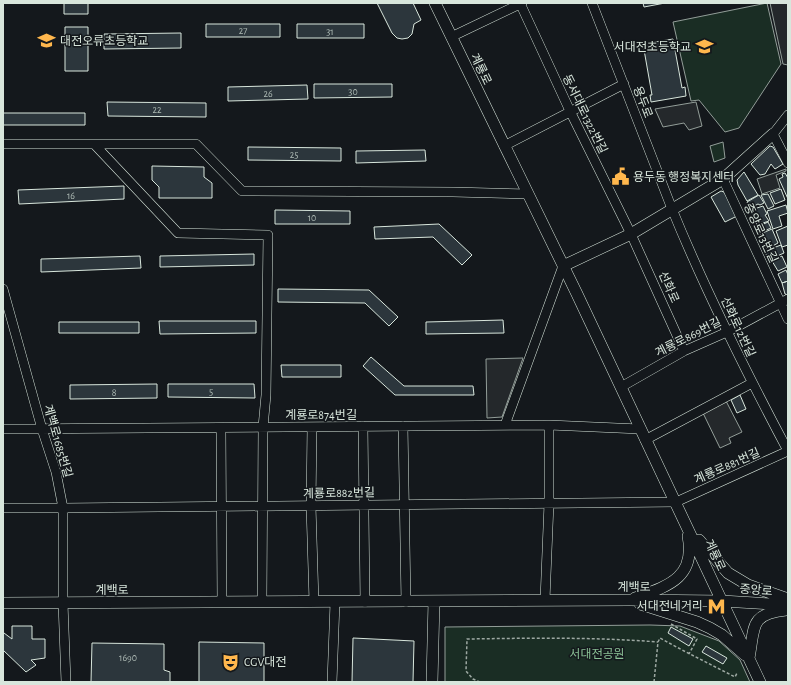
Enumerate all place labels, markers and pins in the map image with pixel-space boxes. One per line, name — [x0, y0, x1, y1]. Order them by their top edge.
school or university icon: 대전오류초등학교 — [37, 31, 57, 51]
place label: 대전오류초등학교 — [60, 34, 148, 47]
school or university icon: 서대전초등학교 — [694, 37, 714, 57]
place label: 서대전초등학교 — [614, 40, 691, 53]
public building icon: 용두동 행정복지센터 — [610, 167, 630, 187]
place label: 용두동 행정복지센터 — [633, 171, 734, 183]
metro station icon: 서대전네거리 — [706, 596, 726, 616]
place label: 서대전네거리 — [637, 600, 703, 612]
theatre icon: CGV대전 — [221, 652, 241, 672]
place label: CGV대전 — [244, 656, 286, 668]

